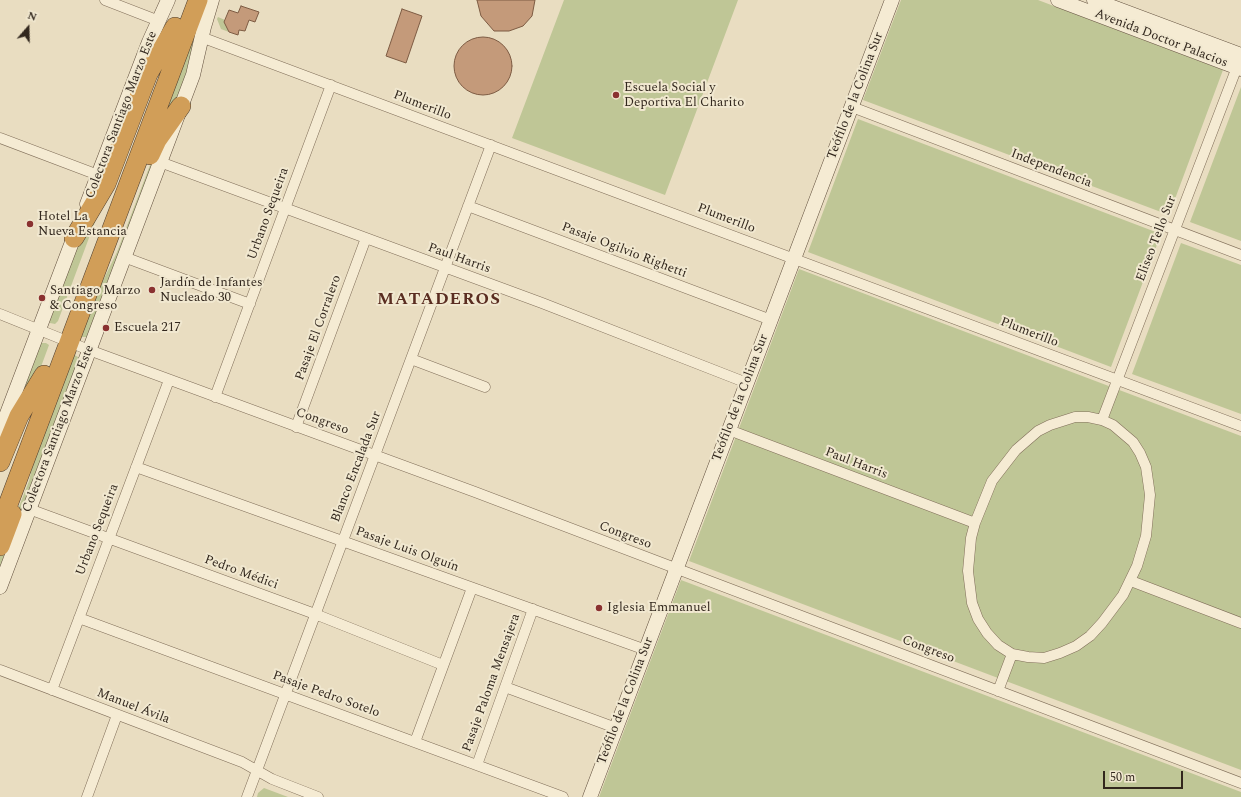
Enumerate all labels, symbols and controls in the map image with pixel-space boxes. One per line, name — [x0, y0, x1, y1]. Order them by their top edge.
street label: Avenida Doctor Palacios — [1092, 6, 1230, 72]
text: N — [25, 7, 39, 26]
north arrow — [8, 8, 48, 48]
street label: Colectora Santiago Marzo Este — [83, 29, 161, 201]
street label: Teófilo de la Colina Sur — [825, 30, 887, 162]
place label: Escuela Social y Deportiva El Charito — [624, 80, 744, 111]
street label: Plumerillo — [391, 88, 453, 124]
marker: Escuela Social y Deportiva El Charito — [611, 90, 621, 100]
street label: Independencia — [1008, 146, 1094, 192]
street label: Urbano Sequeira — [245, 166, 293, 262]
street label: Eliseo Tello Sur — [1134, 194, 1180, 284]
street label: Plumerillo — [695, 201, 757, 237]
place label: Hotel La Nueva Estancia — [38, 209, 127, 240]
marker: Hotel La Nueva Estancia — [25, 219, 35, 229]
street label: Pasaje Ogilvio Righetti — [559, 220, 689, 282]
street label: Paul Harris — [425, 240, 493, 278]
street label: Pasaje El Corralero — [293, 273, 345, 383]
place label: Jardín de Infantes Nucleado 30 — [160, 275, 263, 306]
place label: Santiago Marzo & Congreso — [50, 283, 140, 314]
marker: Jardín de Infantes Nucleado 30 — [147, 285, 157, 295]
district label: MATADEROS — [377, 291, 501, 311]
marker: Santiago Marzo & Congreso — [37, 293, 47, 303]
street label: Plumerillo — [998, 315, 1060, 351]
place label: Escuela 217 — [114, 320, 181, 336]
marker: Escuela 217 — [101, 323, 111, 333]
street label: Teófilo de la Colina Sur — [710, 332, 772, 464]
street label: Colectora Santiago Marzo Este — [20, 343, 98, 515]
street label: Congreso — [293, 405, 351, 439]
street label: Blanco Encalada Sur — [329, 409, 385, 525]
street label: Paul Harris — [823, 445, 889, 483]
street label: Urbano Sequeira — [73, 482, 123, 578]
street label: Congreso — [597, 519, 653, 553]
street label: Pasaje Luis Olguín — [353, 524, 461, 576]
street label: Pedro Médici — [202, 552, 280, 594]
place label: Iglesia Emmanuel — [607, 600, 711, 616]
marker: Iglesia Emmanuel — [594, 603, 604, 613]
street label: Pasaje Paloma Mensajera — [460, 612, 524, 754]
street label: Congreso — [900, 633, 956, 667]
street label: Teófilo de la Colina Sur — [595, 635, 657, 767]
street label: Pasaje Pedro Sotelo — [270, 668, 382, 722]
street label: Manuel Ávila — [94, 686, 172, 728]
scale bar — [1105, 763, 1185, 789]
text: 50 m — [1110, 768, 1135, 787]

